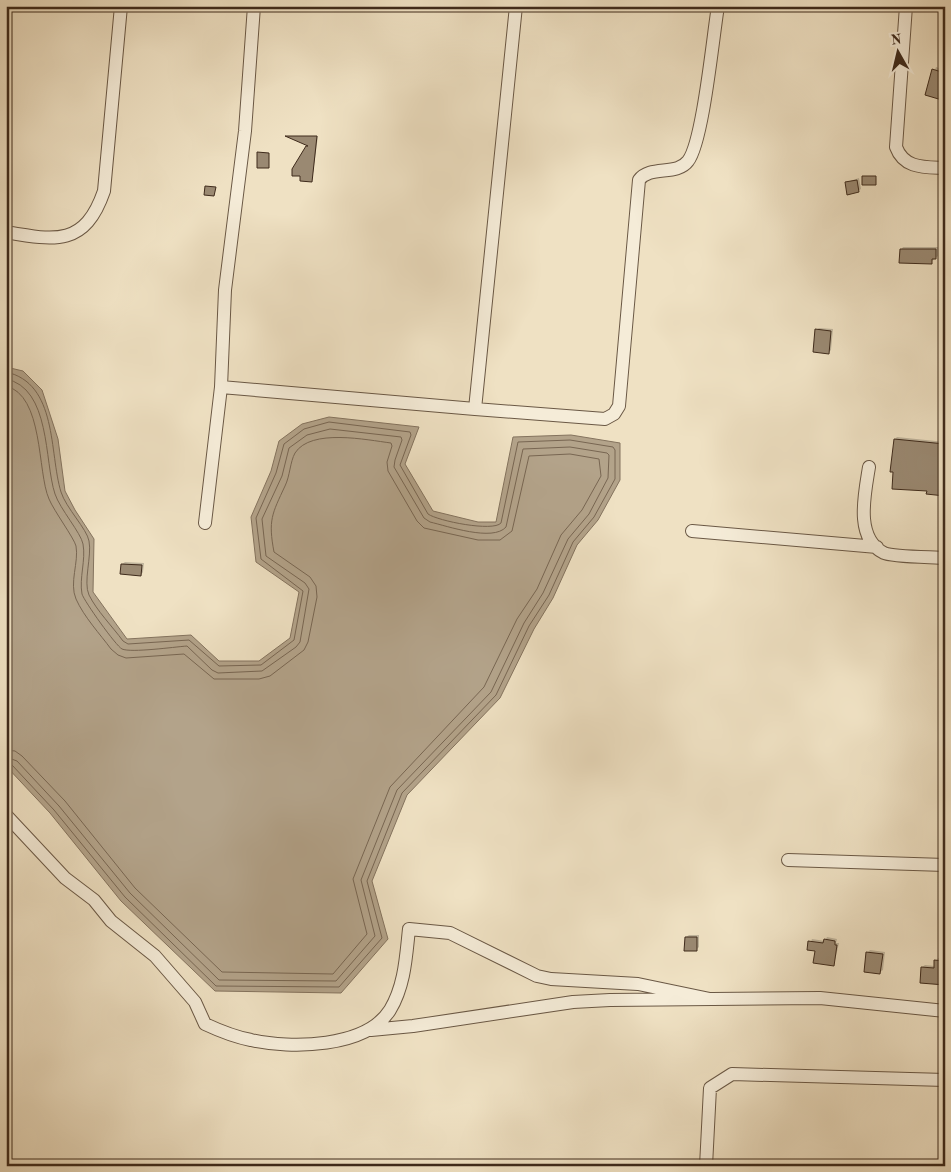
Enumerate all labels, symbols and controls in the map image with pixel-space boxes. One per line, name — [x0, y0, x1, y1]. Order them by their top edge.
north arrow — [874, 28, 924, 78]
text: N — [890, 32, 903, 48]

